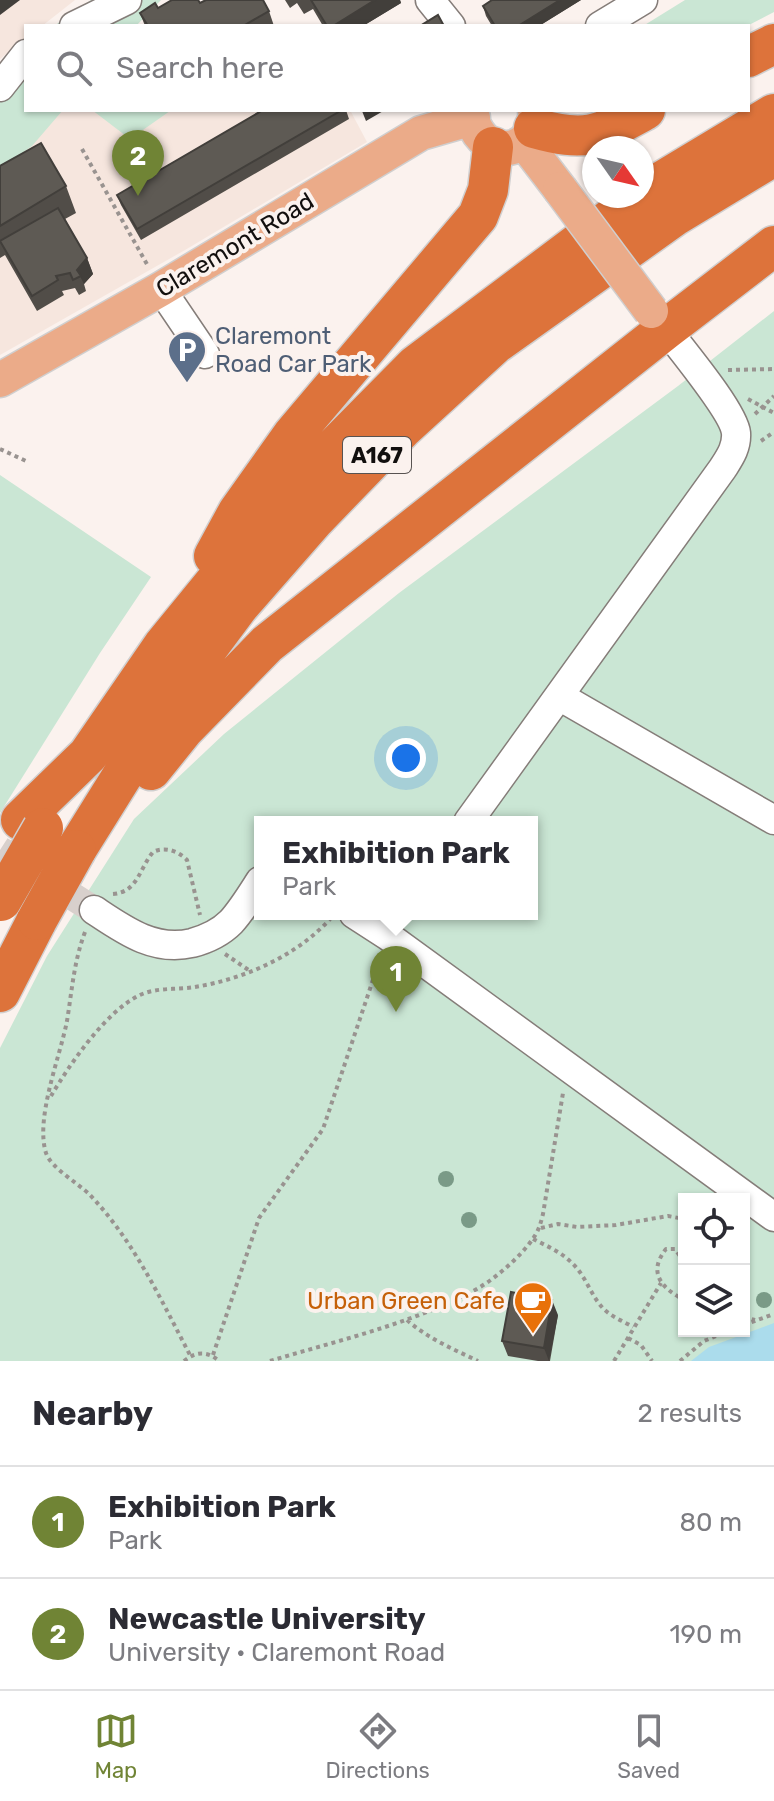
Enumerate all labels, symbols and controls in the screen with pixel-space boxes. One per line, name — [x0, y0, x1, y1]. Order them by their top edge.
search box — [24, 24, 750, 112]
icon: search — [52, 46, 96, 90]
text: Search here — [116, 50, 284, 86]
pin: 2 — [112, 130, 164, 196]
north arrow — [582, 136, 654, 208]
street label: Claremont Road — [151, 187, 319, 303]
place label: Claremont Road Car Park — [215, 322, 372, 378]
parking icon: Claremont Road Car Park — [166, 329, 208, 384]
road number: A167 — [343, 437, 411, 473]
your location — [386, 738, 426, 778]
popup — [254, 816, 538, 920]
text: Exhibition Park — [282, 835, 510, 871]
text: Park — [282, 871, 336, 902]
pin: 1 — [370, 946, 422, 1012]
map controls — [678, 1193, 750, 1337]
button: locate — [678, 1193, 750, 1265]
button: layers — [678, 1265, 750, 1337]
cafe icon: Urban Green Cafe — [512, 1280, 554, 1335]
place label: Urban Green Cafe — [307, 1287, 505, 1315]
text: Nearby — [32, 1393, 153, 1434]
text: 2 results — [638, 1398, 742, 1429]
text: Exhibition Park — [108, 1489, 336, 1525]
text: 1 — [52, 1507, 64, 1538]
text: 80 m — [679, 1507, 742, 1538]
text: Park — [108, 1525, 162, 1556]
text: Newcastle University — [108, 1601, 426, 1637]
text: 2 — [50, 1619, 66, 1650]
text: 190 m — [669, 1619, 742, 1650]
text: University · Claremont Road — [108, 1637, 445, 1668]
tab: Map — [94, 1709, 138, 1784]
tab: Directions — [325, 1709, 430, 1784]
tab: Saved — [617, 1709, 680, 1784]

